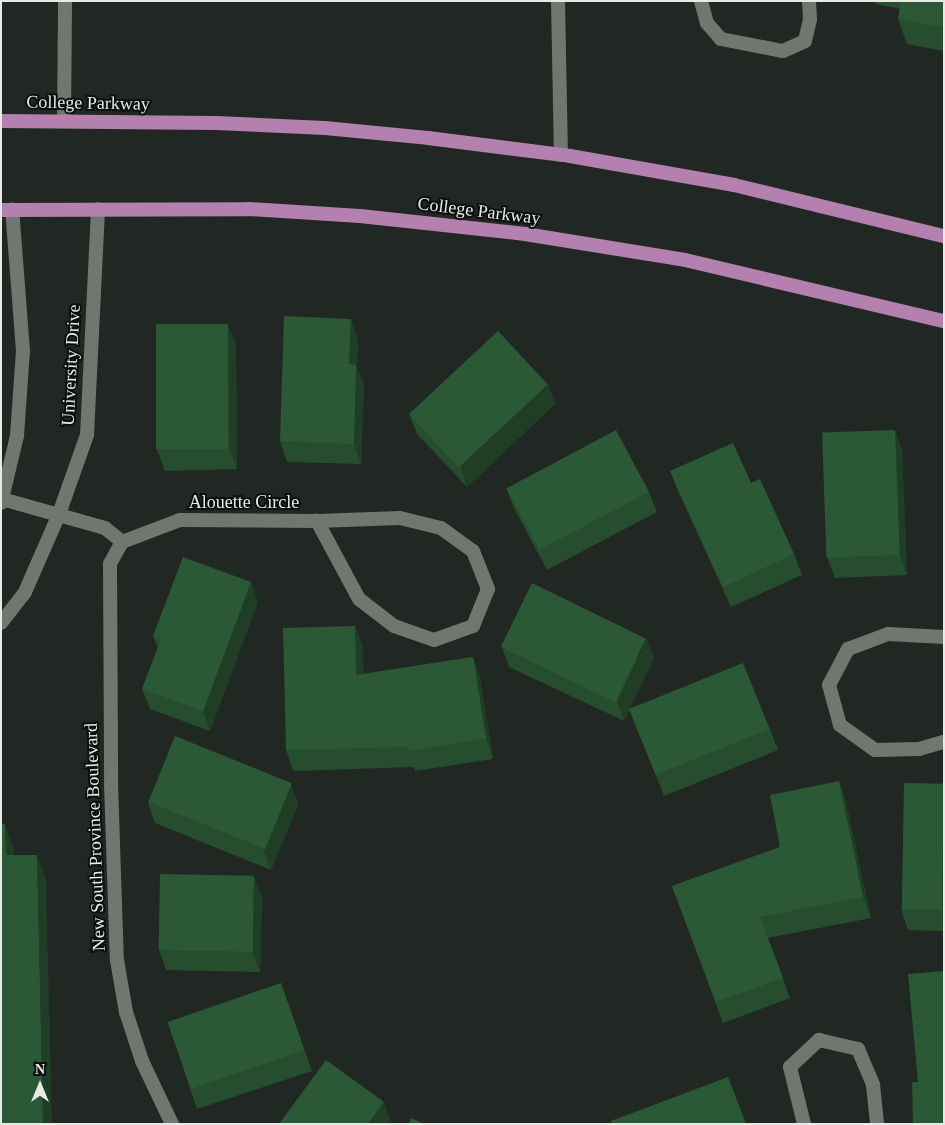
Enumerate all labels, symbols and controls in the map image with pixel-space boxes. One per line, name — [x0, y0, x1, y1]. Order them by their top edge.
street label: College Parkway — [26, 91, 150, 115]
street label: College Parkway — [416, 193, 542, 229]
street label: University Drive — [57, 304, 85, 426]
street label: Alouette Circle — [189, 491, 299, 513]
street label: New South Province Boulevard — [80, 722, 110, 952]
north arrow — [15, 1060, 65, 1110]
text: N — [35, 1062, 45, 1077]

